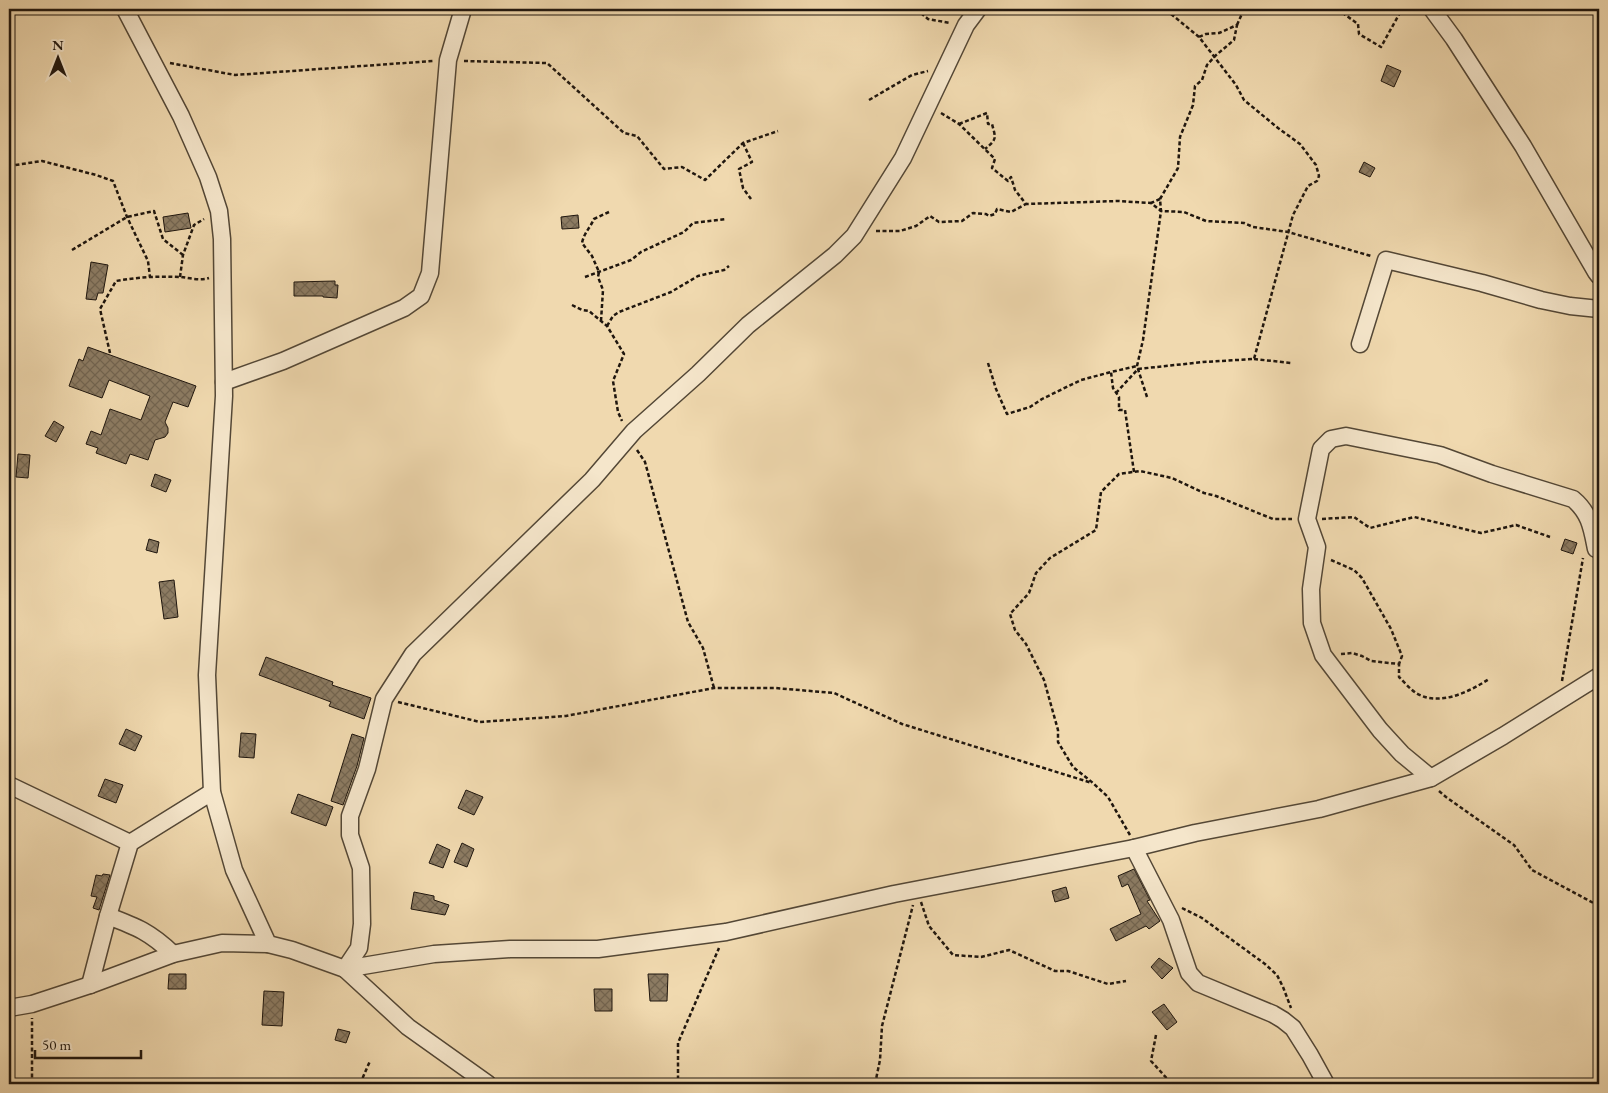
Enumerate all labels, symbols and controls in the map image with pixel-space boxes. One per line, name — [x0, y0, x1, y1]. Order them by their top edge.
north arrow — [32, 32, 82, 82]
text: N — [52, 36, 64, 54]
scale bar — [35, 1028, 141, 1060]
text: 50 m — [42, 1035, 71, 1054]

